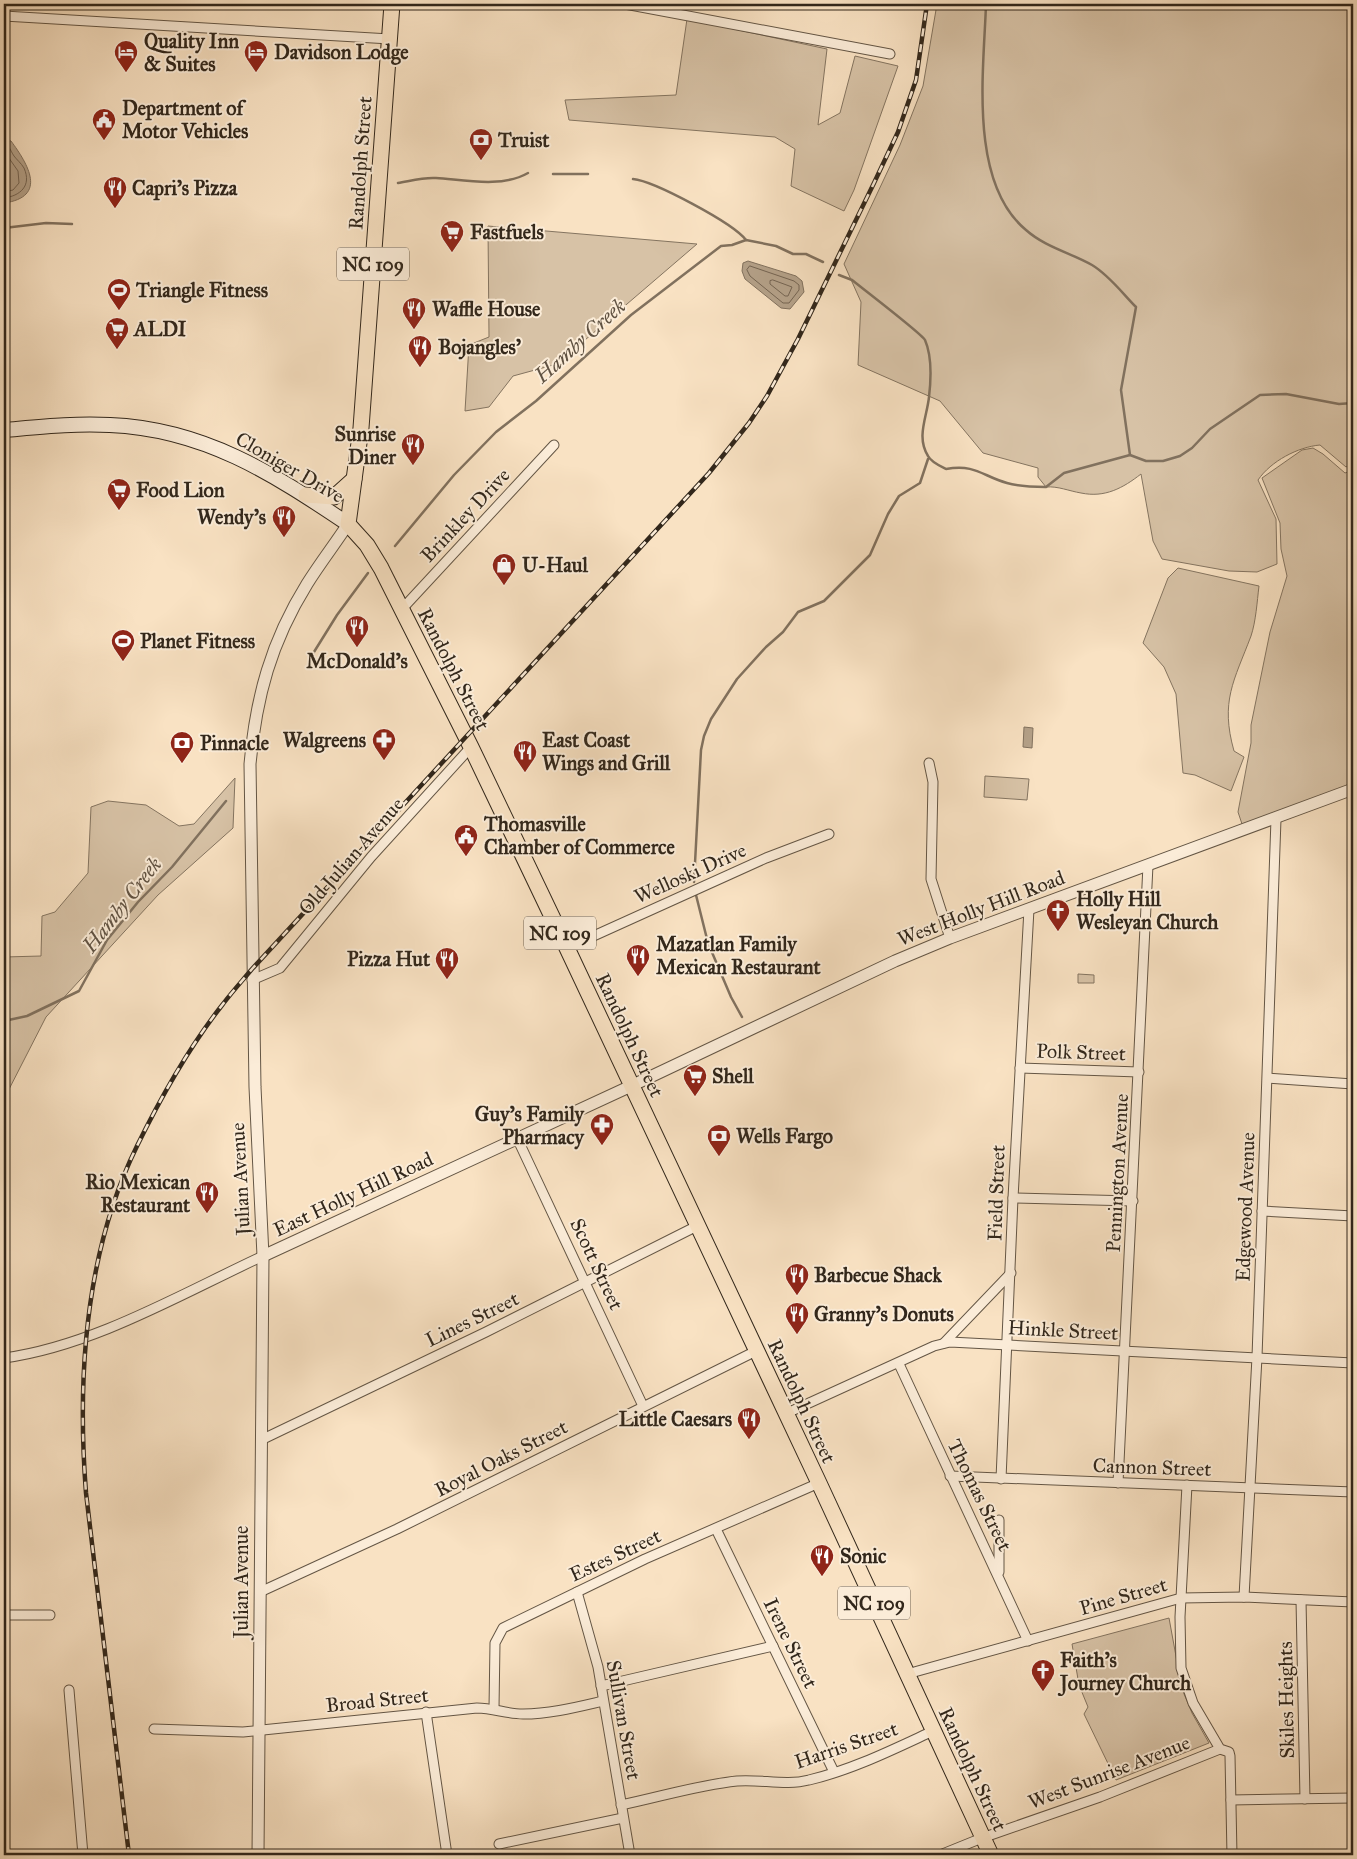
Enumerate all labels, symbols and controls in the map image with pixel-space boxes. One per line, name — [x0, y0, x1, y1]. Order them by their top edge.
place label: Quality Inn & Suites — [144, 29, 239, 76]
hotel icon: Quality Inn & Suites — [113, 39, 139, 73]
hotel icon: Davidson Lodge — [243, 39, 269, 73]
place label: Davidson Lodge — [274, 40, 409, 65]
street label: Randolph Street — [343, 95, 377, 231]
place label: Department of Motor Vehicles — [122, 96, 249, 143]
public building icon: Department of Motor Vehicles — [91, 107, 117, 141]
bank icon: Truist — [468, 127, 494, 161]
place label: Truist — [497, 128, 550, 152]
restaurant icon: Capri's Pizza — [102, 175, 128, 209]
place label: Capri's Pizza — [132, 176, 238, 201]
supermarket icon: Fastfuels — [439, 219, 465, 253]
place label: Fastfuels — [470, 220, 545, 244]
road number: NC 109 — [337, 248, 409, 280]
sports icon: Triangle Fitness — [106, 277, 132, 311]
place label: Triangle Fitness — [135, 278, 269, 303]
water label: Hamby Creek — [528, 293, 632, 389]
restaurant icon: Waffle House — [401, 296, 427, 330]
place label: Waffle House — [432, 297, 541, 321]
supermarket icon: ALDI — [104, 316, 130, 350]
place label: ALDI — [132, 317, 187, 341]
restaurant icon: Bojangles' — [407, 334, 433, 368]
place label: Bojangles' — [438, 335, 521, 360]
place label: Sunrise Diner — [334, 422, 397, 469]
street label: Cloniger Drive — [231, 426, 348, 509]
restaurant icon: Sunrise Diner — [400, 432, 426, 466]
street label: Brinkley Drive — [415, 463, 515, 567]
supermarket icon: Food Lion — [106, 477, 132, 511]
place label: Food Lion — [136, 478, 225, 502]
restaurant icon: Wendy's — [271, 504, 297, 538]
place label: Wendy's — [197, 505, 267, 530]
shop icon: U-Haul — [491, 552, 517, 586]
place label: U-Haul — [522, 553, 588, 577]
street label: Randolph Street — [413, 604, 495, 734]
restaurant icon: McDonald's — [344, 614, 370, 648]
sports icon: Planet Fitness — [110, 628, 136, 662]
place label: Planet Fitness — [140, 629, 256, 653]
place label: McDonald's — [306, 649, 408, 673]
pharmacy icon: Walgreens — [371, 727, 397, 761]
place label: Walgreens — [283, 728, 367, 753]
place label: East Coast Wings and Grill — [542, 728, 671, 776]
bank icon: Pinnacle — [169, 730, 195, 764]
place label: Pinnacle — [200, 731, 270, 755]
restaurant icon: East Coast Wings and Grill — [512, 739, 538, 773]
street label: Old Julian Avenue — [293, 792, 409, 920]
place label: Thomasville Chamber of Commerce — [483, 812, 675, 859]
public building icon: Thomasville Chamber of Commerce — [453, 823, 479, 857]
street label: Welloski Drive — [630, 838, 750, 908]
water label: Hamby Creek — [76, 852, 168, 959]
street label: West Holly Hill Road — [894, 865, 1068, 951]
place label: Holly Hill Wesleyan Church — [1076, 887, 1219, 935]
church icon: Holly Hill Wesleyan Church — [1045, 898, 1071, 932]
road number: NC 109 — [524, 916, 596, 950]
place label: Mazatlan Family Mexican Restaurant — [656, 932, 821, 979]
restaurant icon: Mazatlan Family Mexican Restaurant — [625, 943, 651, 977]
restaurant icon: Pizza Hut — [434, 946, 460, 980]
place label: Pizza Hut — [347, 947, 431, 971]
street label: Randolph Street — [591, 969, 669, 1101]
street label: Polk Street — [1036, 1038, 1126, 1066]
supermarket icon: Shell — [682, 1063, 708, 1097]
place label: Shell — [712, 1064, 754, 1088]
street label: Pennington Avenue — [1101, 1093, 1134, 1253]
place label: Guy's Family Pharmacy — [475, 1102, 586, 1150]
pharmacy icon: Guy's Family Pharmacy — [589, 1112, 615, 1146]
street label: Julian Avenue — [225, 1122, 256, 1238]
bank icon: Wells Fargo — [706, 1123, 732, 1157]
place label: Wells Fargo — [736, 1124, 833, 1149]
street label: Edgewood Avenue — [1230, 1132, 1261, 1282]
street label: Field Street — [982, 1145, 1010, 1241]
street label: East Holly Hill Road — [269, 1146, 437, 1242]
place label: Rio Mexican Restaurant — [85, 1170, 191, 1217]
restaurant icon: Rio Mexican Restaurant — [194, 1180, 220, 1214]
street label: Scott Street — [565, 1214, 629, 1314]
restaurant icon: Barbecue Shack — [784, 1262, 810, 1296]
place label: Barbecue Shack — [814, 1263, 942, 1287]
street label: Lines Street — [421, 1286, 523, 1352]
restaurant icon: Granny's Donuts — [784, 1301, 810, 1335]
place label: Granny's Donuts — [814, 1302, 955, 1327]
street label: Hinkle Street — [1007, 1315, 1119, 1345]
street label: Randolph Street — [763, 1335, 841, 1467]
restaurant icon: Little Caesars — [736, 1406, 762, 1440]
place label: Little Caesars — [619, 1407, 733, 1431]
street label: Royal Oaks Street — [431, 1414, 571, 1502]
street label: Thomas Street — [943, 1435, 1017, 1555]
street label: Cannon Street — [1092, 1453, 1212, 1481]
street label: Estes Street — [565, 1523, 665, 1587]
street label: Julian Avenue — [229, 1526, 254, 1640]
restaurant icon: Sonic — [809, 1543, 835, 1577]
place label: Sonic — [840, 1544, 887, 1568]
street label: Pine Street — [1076, 1572, 1170, 1620]
road number: NC 109 — [838, 1586, 910, 1620]
street label: Irene Street — [759, 1594, 823, 1692]
street label: Skiles Heights — [1273, 1641, 1300, 1759]
place label: Faith's Journey Church — [1057, 1648, 1192, 1697]
street label: Sullivan Street — [602, 1658, 646, 1782]
church icon: Faith's Journey Church — [1030, 1658, 1056, 1692]
street label: Broad Street — [324, 1683, 430, 1717]
street label: Randolph Street — [934, 1703, 1012, 1835]
street label: Harris Street — [791, 1716, 901, 1774]
street label: West Sunrise Avenue — [1025, 1730, 1193, 1814]

